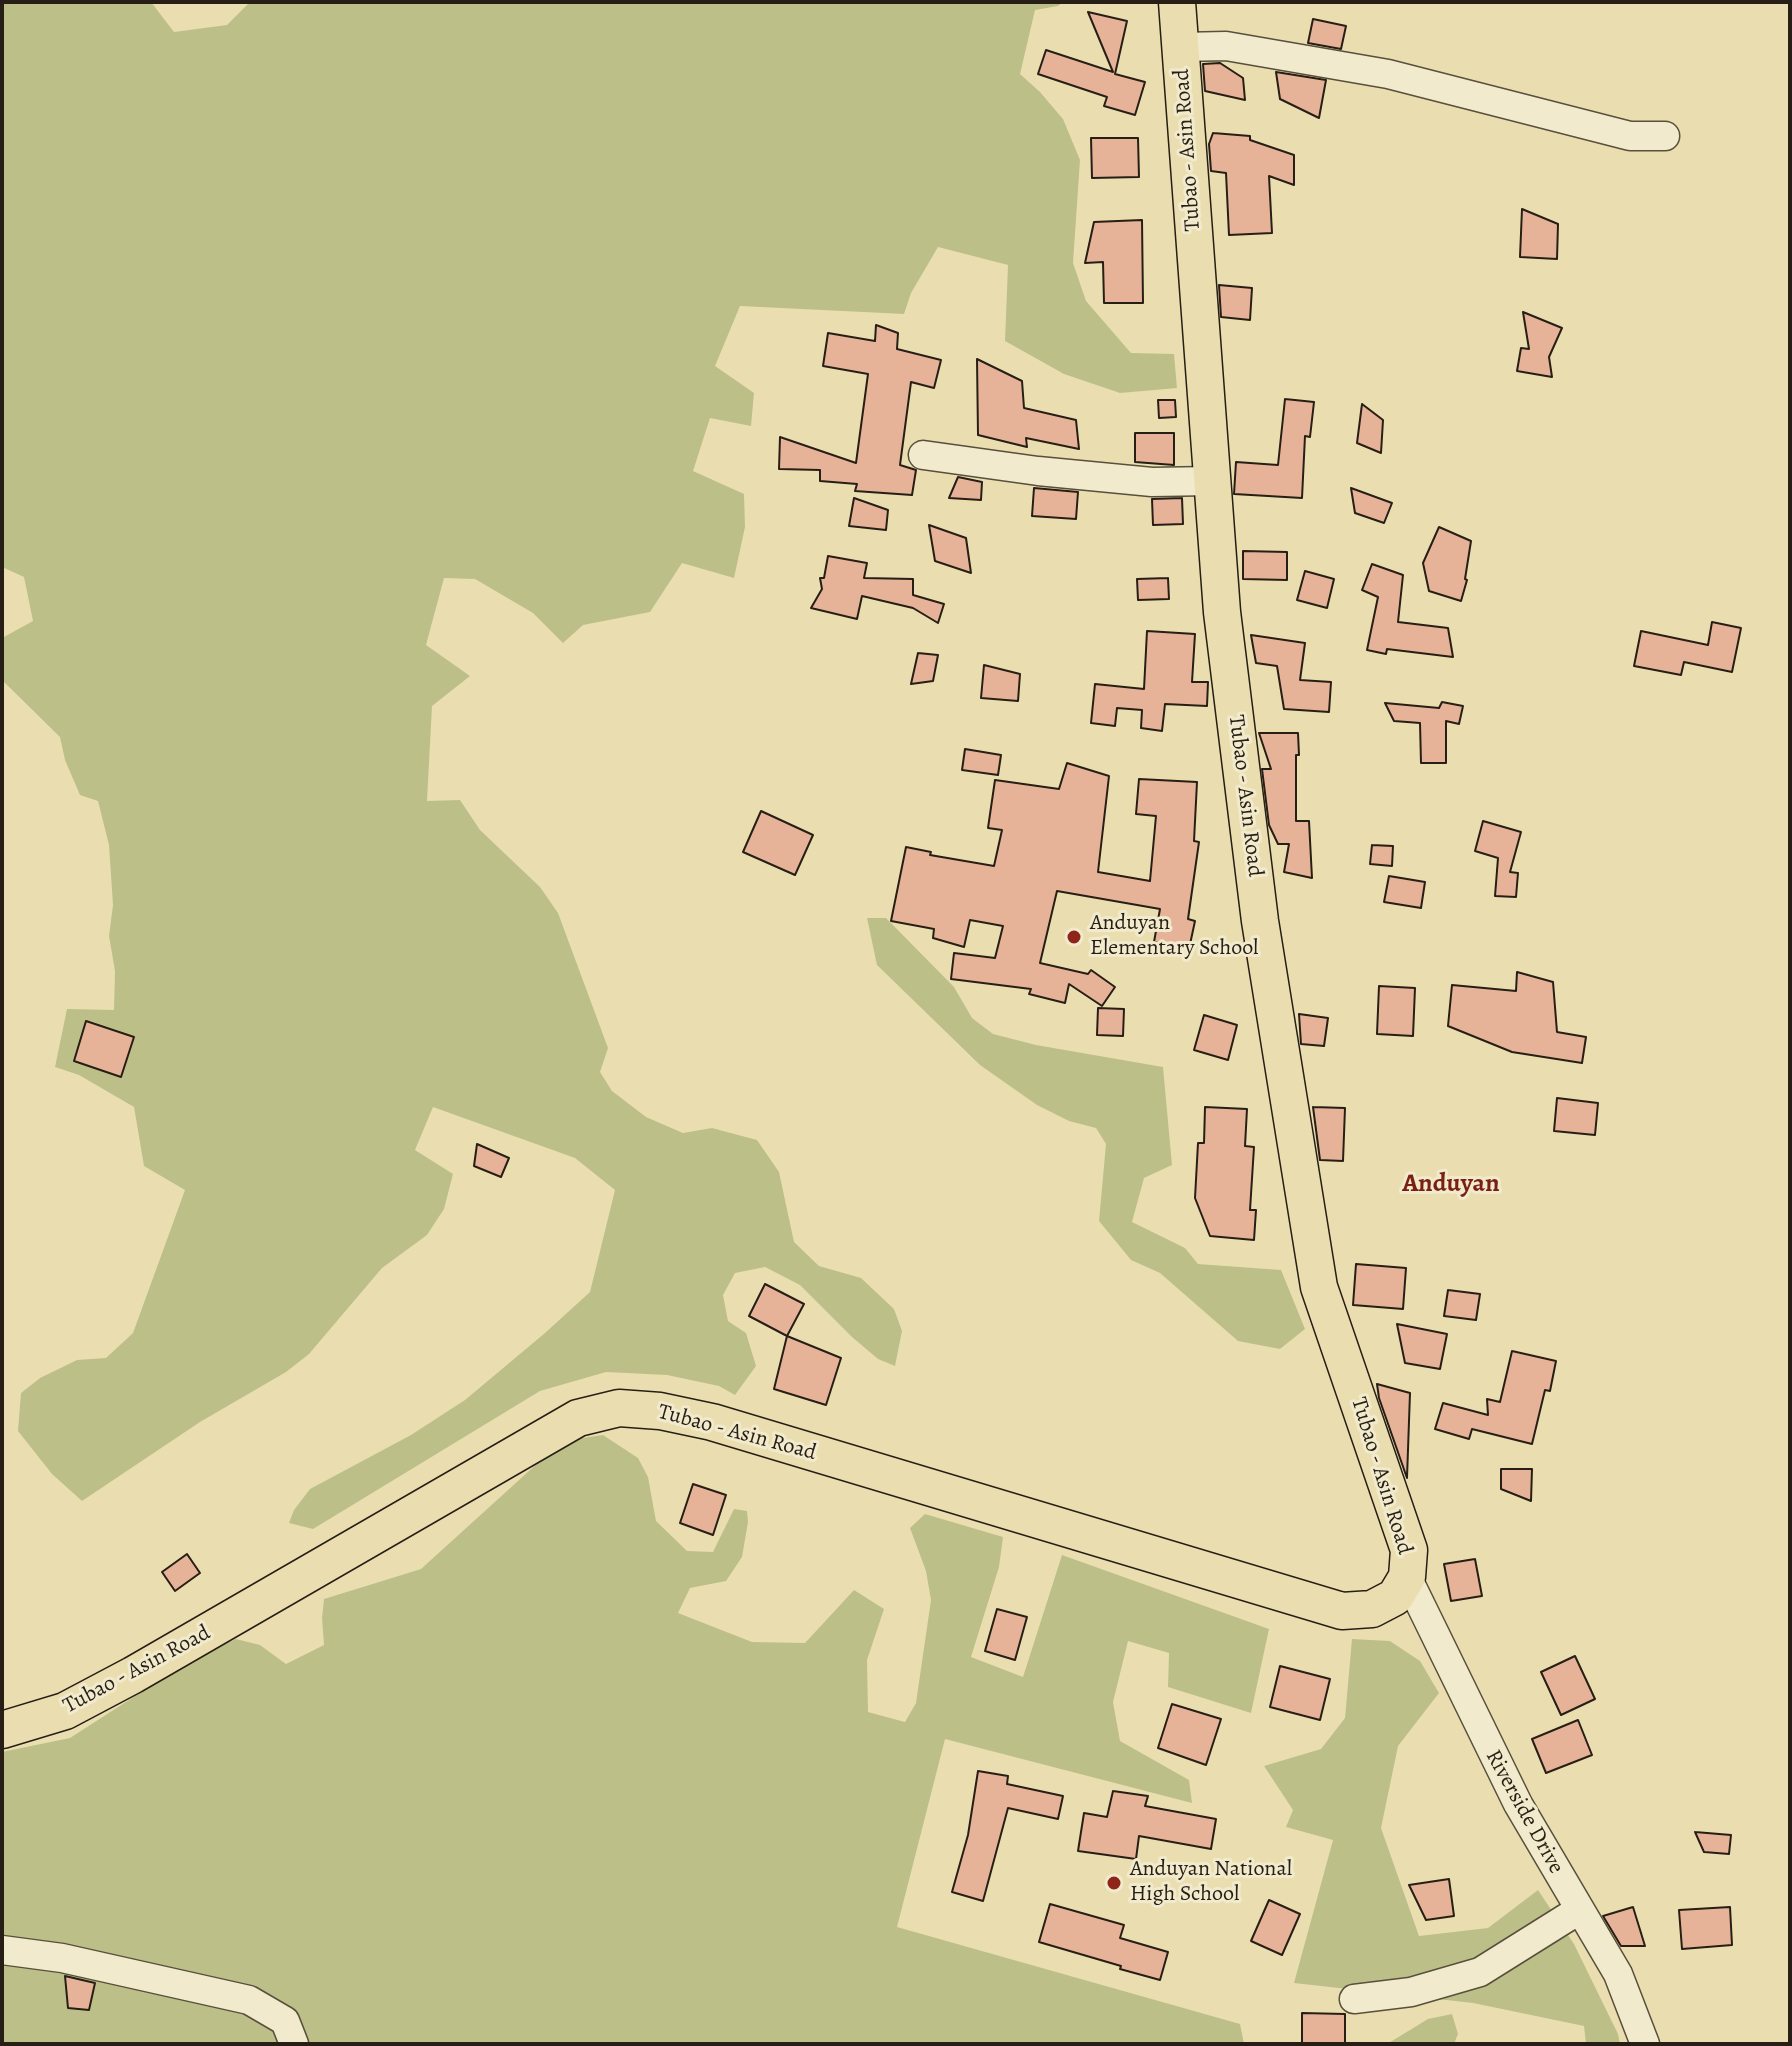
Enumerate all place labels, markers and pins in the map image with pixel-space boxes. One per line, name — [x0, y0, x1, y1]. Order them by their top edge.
place label: Anduyan Elementary School — [1090, 911, 1258, 962]
marker: Anduyan Elementary School — [1065, 928, 1083, 946]
place label: Anduyan National High School — [1130, 1857, 1292, 1908]
marker: Anduyan National High School — [1105, 1874, 1123, 1892]

